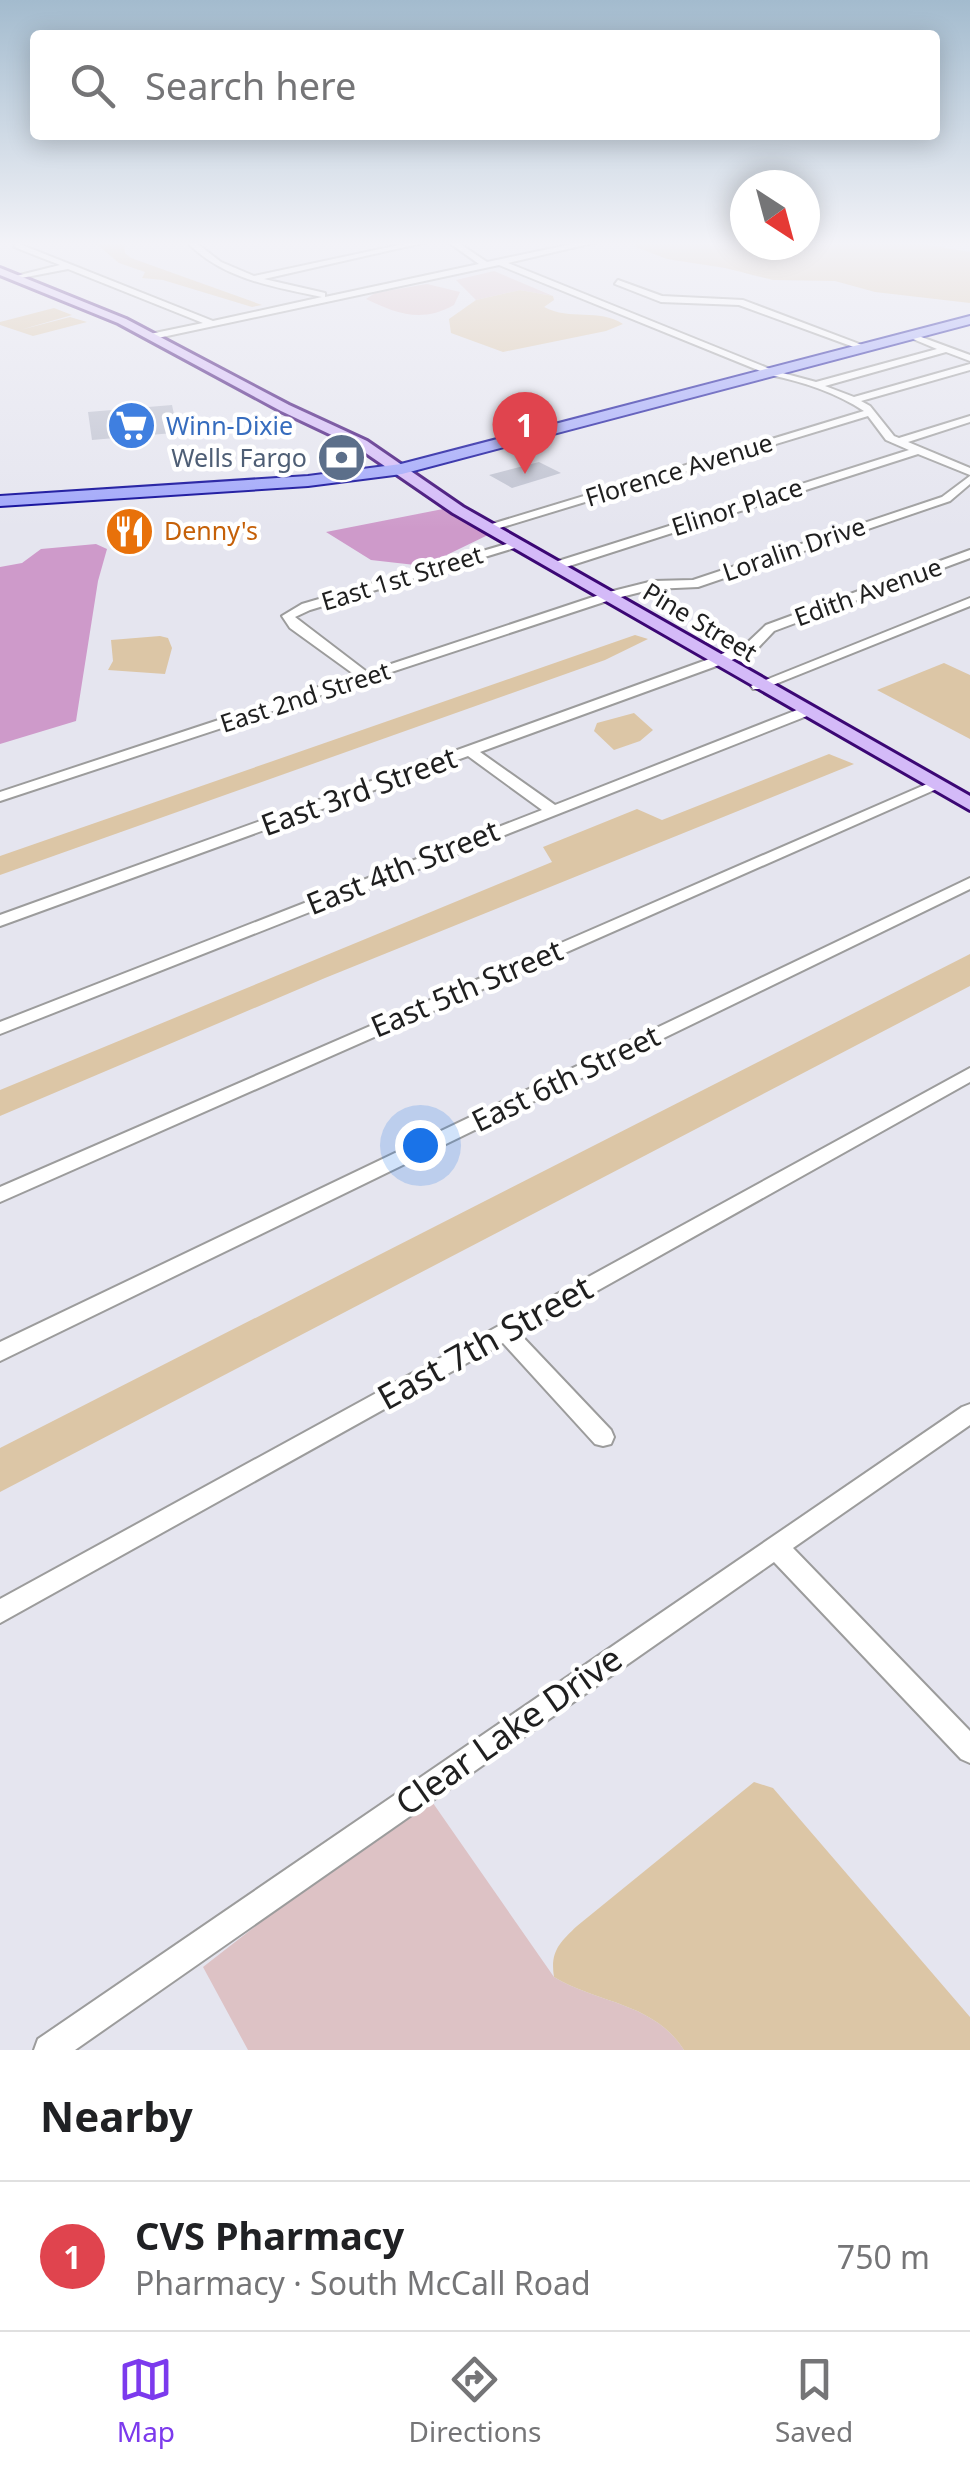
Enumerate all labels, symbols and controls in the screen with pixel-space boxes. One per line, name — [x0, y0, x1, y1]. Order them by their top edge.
search box — [30, 30, 940, 140]
icon: search — [65, 58, 120, 113]
text: Search here — [145, 59, 356, 111]
north arrow — [730, 170, 820, 260]
pin: 1 — [492, 392, 558, 474]
supermarket icon: Winn-Dixie — [105, 400, 157, 452]
place label: Winn-Dixie — [166, 408, 293, 442]
street label: Florence Avenue — [581, 424, 777, 514]
bank icon: Wells Fargo — [316, 432, 368, 484]
place label: Wells Fargo — [171, 440, 307, 474]
street label: Elinor Place — [667, 469, 807, 543]
restaurant icon: Denny's — [103, 505, 155, 557]
street label: Loralin Drive — [718, 508, 870, 588]
place label: Denny's — [164, 513, 258, 547]
street label: East 1st Street — [317, 536, 487, 618]
street label: Edith Avenue — [789, 549, 946, 633]
street label: Pine Street — [637, 574, 764, 669]
street label: East 2nd Street — [215, 653, 394, 740]
street label: East 3rd Street — [255, 736, 462, 845]
street label: East 4th Street — [300, 809, 505, 924]
street label: East 5th Street — [364, 929, 569, 1046]
street label: East 6th Street — [464, 1014, 666, 1141]
your location — [395, 1120, 446, 1171]
street label: East 7th Street — [368, 1263, 600, 1420]
street label: Clear Lake Drive — [386, 1634, 631, 1825]
text: Nearby — [40, 2087, 193, 2144]
text: CVS Pharmacy — [135, 2209, 404, 2261]
text: 1 — [63, 2235, 82, 2278]
text: 750 m — [837, 2235, 930, 2278]
text: Pharmacy · South McCall Road — [135, 2261, 591, 2304]
tab: Map — [117, 2352, 175, 2450]
tab: Directions — [409, 2352, 541, 2450]
tab: Saved — [775, 2352, 853, 2450]

